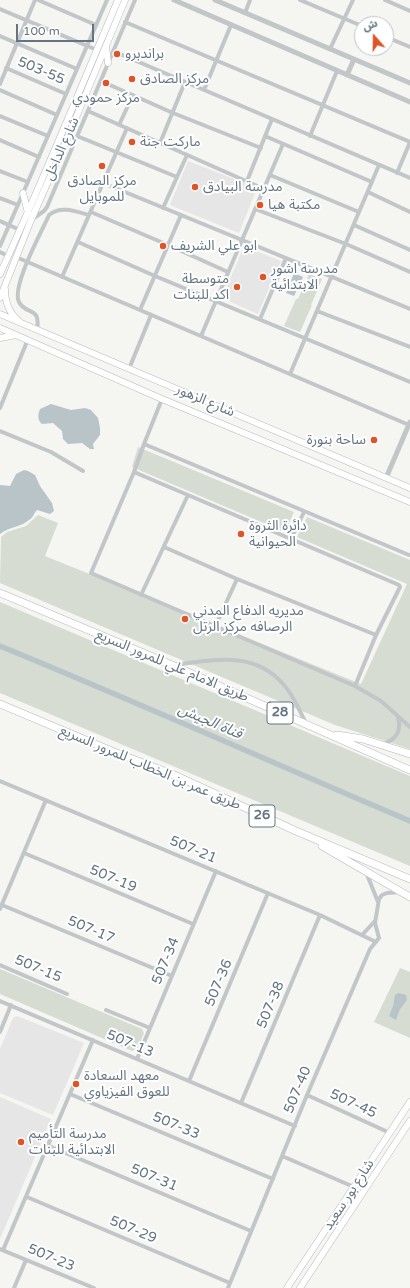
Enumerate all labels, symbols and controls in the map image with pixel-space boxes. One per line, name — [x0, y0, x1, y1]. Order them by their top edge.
scale bar — [18, 16, 96, 42]
north arrow — [354, 16, 394, 56]
text: ش — [361, 17, 379, 34]
text: 100 m — [23, 24, 60, 38]
place label: براندبرو — [125, 46, 164, 62]
marker: براندبرو — [112, 49, 122, 59]
street label: 503-55 — [15, 54, 67, 88]
place label: مركز الصادق — [140, 71, 209, 87]
marker: مركز الصادق — [127, 74, 137, 84]
marker: مركز حمودي — [101, 78, 111, 88]
place label: مركز حمودي — [72, 90, 140, 106]
street label: شارع الداخل — [41, 115, 83, 183]
place label: ماركت جنة — [140, 134, 201, 150]
marker: ماركت جنة — [127, 137, 137, 147]
marker: مركز الصادق للموبايل — [97, 161, 107, 171]
place label: مركز الصادق للموبايل — [67, 173, 137, 206]
place label: مدرسة البيادق — [203, 179, 283, 195]
marker: مدرسة البيادق — [190, 182, 200, 192]
place label: مكتبة هيا — [268, 197, 320, 213]
marker: مكتبة هيا — [255, 200, 265, 210]
place label: ابو علي الشريف — [171, 238, 257, 254]
marker: ابو علي الشريف — [158, 241, 168, 251]
place label: مدرسة اشور الابتدائية — [271, 261, 338, 294]
place label: متوسطة اكد للبنات — [173, 271, 229, 304]
marker: مدرسة اشور الابتدائية — [258, 272, 268, 282]
marker: متوسطة اكد للبنات — [232, 282, 242, 292]
street label: شارع الزهور — [173, 381, 237, 421]
place label: ساحة بنورة — [307, 432, 366, 448]
marker: ساحة بنورة — [369, 435, 379, 445]
place label: دائرة الثروة الحيوانية — [249, 518, 307, 550]
marker: دائرة الثروة الحيوانية — [236, 529, 246, 539]
place label: مديريه الدفاع المدني الرصافه مركز الرتل — [193, 603, 304, 636]
marker: مديريه الدفاع المدني الرصافه مركز الرتل — [180, 614, 190, 624]
street label: طريق الامام علي للمرور السريع — [93, 626, 251, 706]
water label: قناة الجيش — [175, 700, 245, 744]
road number: 28 — [267, 702, 293, 724]
street label: طريق عمر بن الخطاب للمرور السريع — [57, 722, 243, 814]
road number: 26 — [249, 805, 275, 827]
street label: 507-21 — [167, 833, 219, 867]
street label: 507-19 — [87, 862, 139, 896]
street label: 507-17 — [65, 913, 117, 947]
street label: 507-34 — [149, 935, 183, 987]
street label: 507-15 — [12, 952, 64, 986]
street label: 507-36 — [202, 957, 236, 1009]
street label: 507-38 — [254, 979, 288, 1031]
street label: 507-13 — [104, 1027, 156, 1061]
street label: 507-40 — [281, 1064, 315, 1116]
place label: معهد السعادة للعوق الفيزياوي — [84, 1068, 170, 1100]
marker: معهد السعادة للعوق الفيزياوي — [71, 1079, 81, 1089]
street label: 507-45 — [327, 1086, 379, 1122]
street label: 507-33 — [150, 1109, 202, 1143]
place label: مدرسة التأميم الابتدائية للبنات — [29, 1126, 115, 1158]
marker: مدرسة التأميم الابتدائية للبنات — [16, 1137, 26, 1147]
street label: شارع بور سعيد — [320, 1156, 378, 1234]
street label: 507-31 — [128, 1161, 180, 1195]
street label: 507-29 — [107, 1213, 159, 1247]
street label: 507-23 — [25, 1241, 77, 1275]

